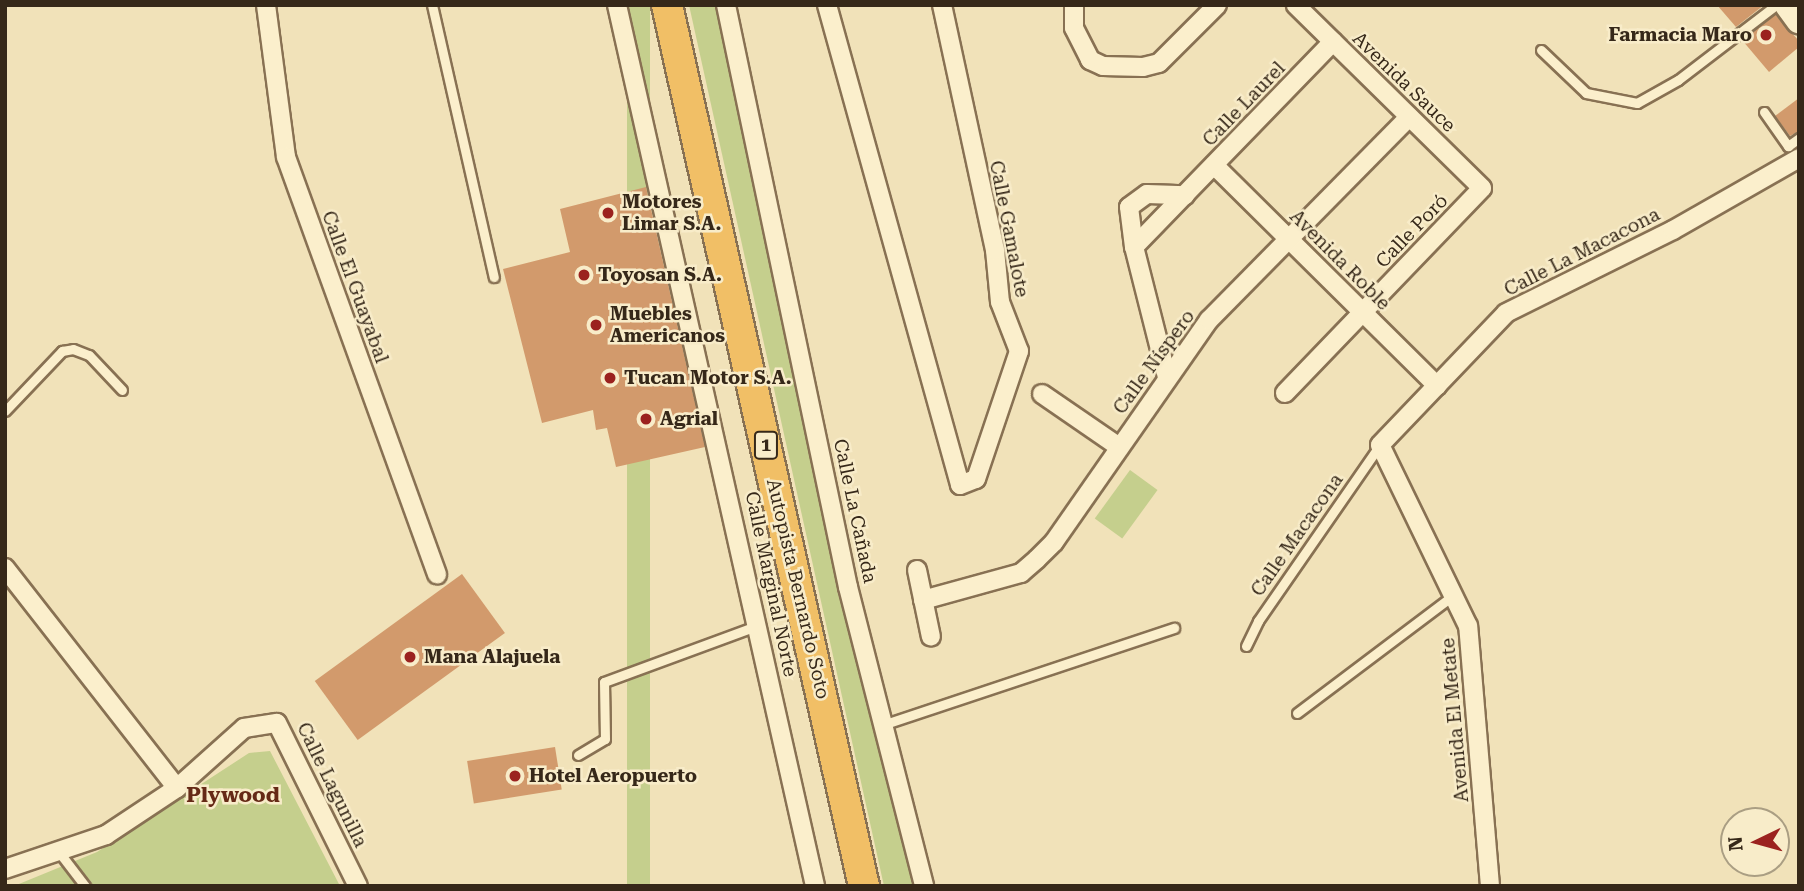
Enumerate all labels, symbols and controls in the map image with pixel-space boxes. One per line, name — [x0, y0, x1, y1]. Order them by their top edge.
place label: Farmacia Maro — [1609, 24, 1752, 46]
street label: Avenida Sauce — [1348, 27, 1460, 137]
marker: Farmacia Maro — [1758, 27, 1774, 43]
street label: Calle Laurel — [1198, 57, 1290, 151]
street label: Calle Gamalote — [985, 159, 1033, 299]
street label: Calle Poró — [1371, 189, 1453, 273]
place label: Motores Limar S.A. — [622, 191, 721, 235]
street label: Calle La Macacona — [1500, 203, 1664, 301]
marker: Motores Limar S.A. — [600, 205, 616, 221]
street label: Avenida Roble — [1285, 205, 1395, 315]
street label: Calle El Guayabal — [317, 208, 393, 366]
place label: Toyosan S.A. — [598, 264, 722, 286]
marker: Toyosan S.A. — [576, 267, 592, 283]
place label: Muebles Americanos — [610, 303, 725, 347]
street label: Calle Níspero — [1109, 305, 1199, 419]
marker: Muebles Americanos — [588, 317, 604, 333]
place label: Tucan Motor S.A. — [624, 367, 792, 389]
marker: Tucan Motor S.A. — [602, 370, 618, 386]
place label: Agrial — [660, 408, 718, 430]
marker: Agrial — [638, 411, 654, 427]
road number: 1 — [754, 430, 778, 460]
street label: Calle La Cañada — [829, 437, 881, 585]
street label: Calle Macacona — [1246, 469, 1348, 601]
street label: Autopista Bernardo Soto — [762, 477, 834, 701]
street label: Calle Marginal Norte — [740, 489, 802, 679]
street label: Avenida El Metate — [1436, 637, 1474, 803]
place label: Mana Alajuela — [424, 646, 560, 668]
marker: Mana Alajuela — [402, 649, 418, 665]
street label: Calle Lagunilla — [292, 719, 372, 851]
place label: Hotel Aeropuerto — [529, 765, 697, 787]
marker: Hotel Aeropuerto — [507, 768, 523, 784]
district label: Plywood — [186, 782, 280, 808]
north arrow — [1720, 807, 1790, 877]
text: N — [1723, 835, 1748, 852]

